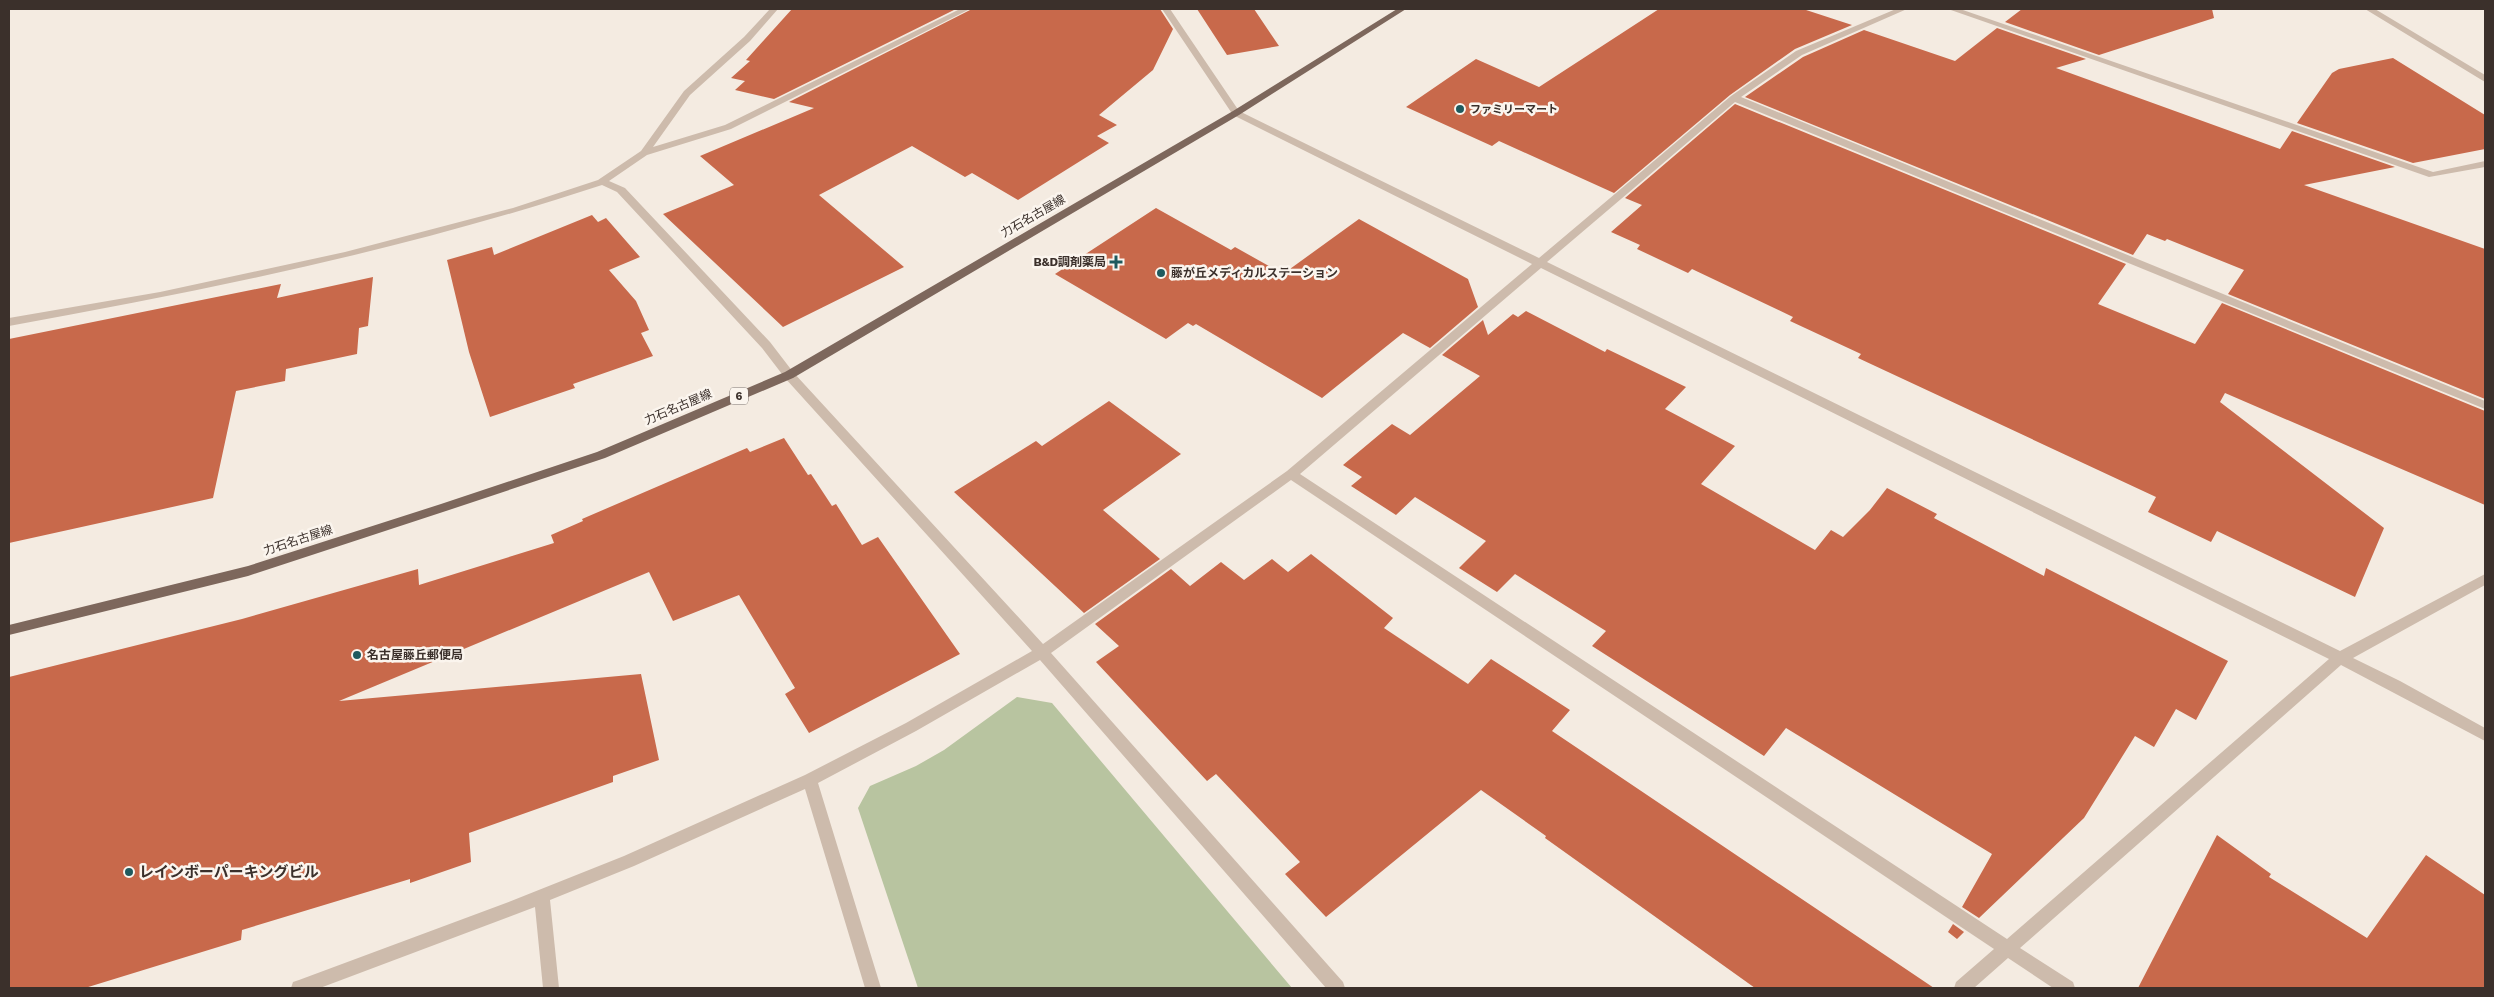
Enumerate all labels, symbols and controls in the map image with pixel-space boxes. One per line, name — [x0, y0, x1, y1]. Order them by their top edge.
marker: ファミリーマート — [1454, 103, 1466, 115]
place label: ファミリーマート — [1470, 103, 1558, 116]
street label: 力石名古屋線 — [998, 192, 1068, 240]
place label: B&D調剤薬局 — [1033, 255, 1106, 269]
marker: B&D調剤薬局 — [1110, 256, 1122, 268]
place label: 藤が丘メディカルステーション — [1171, 266, 1338, 280]
marker: 藤が丘メディカルステーション — [1155, 267, 1167, 279]
street label: 力石名古屋線 — [642, 386, 714, 428]
road number: 6 — [730, 388, 748, 404]
street label: 力石名古屋線 — [262, 522, 334, 558]
place label: 名古屋藤丘郵便局 — [367, 648, 463, 662]
marker: 名古屋藤丘郵便局 — [351, 649, 363, 661]
place label: レインボーパーキングビル — [139, 863, 318, 881]
marker: レインボーパーキングビル — [123, 866, 135, 878]

